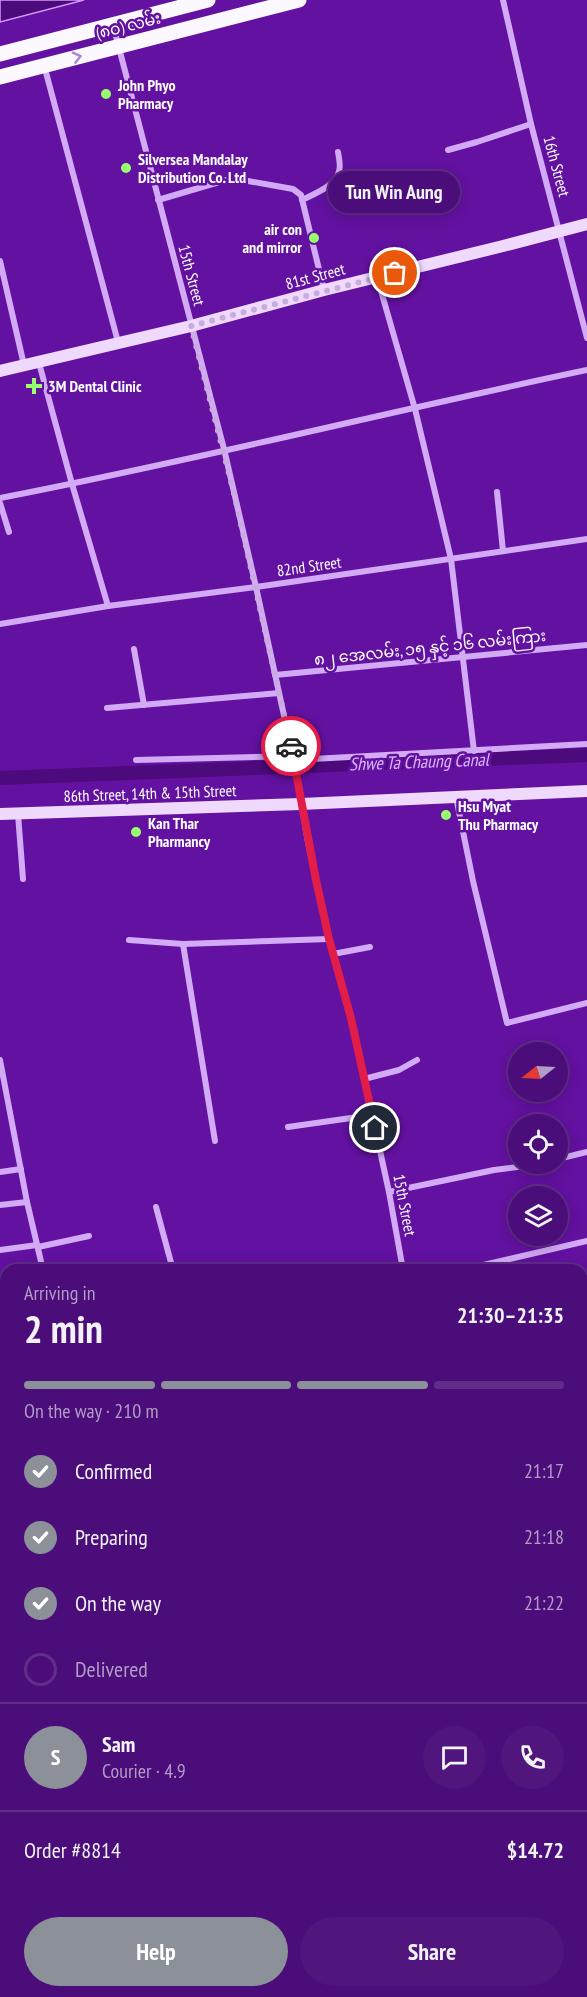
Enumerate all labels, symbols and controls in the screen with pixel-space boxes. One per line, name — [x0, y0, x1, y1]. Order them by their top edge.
street label: (၈၀) လမ်း — [93, 6, 162, 43]
one-way arrow — [72, 51, 82, 64]
place label: John Phyo Pharmacy — [117, 75, 176, 113]
marker: John Phyo Pharmacy — [99, 87, 113, 101]
street label: 16th Street — [539, 133, 575, 199]
place label: Silversea Mandalay Distribution Co. Ltd — [138, 149, 248, 187]
marker: Silversea Mandalay Distribution Co. Ltd — [119, 161, 133, 175]
callout: Tun Win Aung — [329, 171, 461, 213]
text: Tun Win Aung — [345, 179, 443, 205]
place label: air con and mirror — [242, 219, 302, 257]
marker: air con and mirror — [307, 231, 321, 245]
street label: 15th Street — [174, 242, 210, 308]
pin — [369, 247, 420, 298]
icon: bag — [378, 256, 411, 289]
street label: 81st Street — [283, 258, 347, 294]
place label: 3M Dental Clinic — [48, 376, 142, 396]
marker: 3M Dental Clinic — [25, 377, 43, 395]
street label: 82nd Street — [275, 552, 343, 580]
street label: ၈၂ အေလမ်း, ၁၅ နှင့် ၁၆ လမ်းကြား — [313, 624, 547, 674]
courier — [261, 716, 321, 776]
icon: car — [275, 730, 308, 763]
water label: Shwe Ta Chaung Canal — [349, 748, 491, 775]
street label: 86th Street, 14th & 15th Street — [63, 780, 237, 806]
place label: Hsu Myat Thu Pharmacy — [458, 796, 539, 834]
marker: Hsu Myat Thu Pharmacy — [439, 808, 453, 822]
place label: Kan Thar Pharmancy — [148, 813, 211, 851]
marker: Kan Thar Pharmancy — [129, 825, 143, 839]
north arrow — [508, 1042, 568, 1102]
map controls — [508, 1042, 568, 1246]
pin — [349, 1102, 400, 1153]
icon: home — [358, 1111, 391, 1144]
button: locate — [508, 1114, 568, 1174]
street label: 15th Street — [389, 1172, 421, 1238]
button: layers — [508, 1186, 568, 1246]
text: Arriving in — [24, 1280, 96, 1306]
text: 21:30–21:35 — [457, 1301, 564, 1329]
text: 2 min — [24, 1303, 103, 1354]
text: On the way · 210 m — [24, 1398, 159, 1424]
icon: check — [24, 1455, 57, 1488]
text: Confirmed — [75, 1457, 152, 1485]
text: 21:17 — [524, 1458, 564, 1484]
icon: check — [24, 1521, 57, 1554]
text: Preparing — [75, 1523, 148, 1551]
text: 21:18 — [524, 1524, 564, 1550]
icon: check — [24, 1587, 57, 1620]
text: On the way — [75, 1589, 161, 1617]
text: 21:22 — [524, 1590, 564, 1616]
text: Delivered — [75, 1655, 148, 1683]
button: chat — [423, 1726, 486, 1789]
button: phone — [501, 1726, 564, 1789]
text: Sam — [102, 1730, 135, 1758]
text: S — [51, 1743, 60, 1771]
text: Courier · 4.9 — [102, 1758, 186, 1784]
text: Order #8814 — [24, 1836, 121, 1864]
text: $14.72 — [507, 1836, 564, 1864]
button: Help — [24, 1917, 288, 1986]
button: Share — [300, 1917, 564, 1986]

